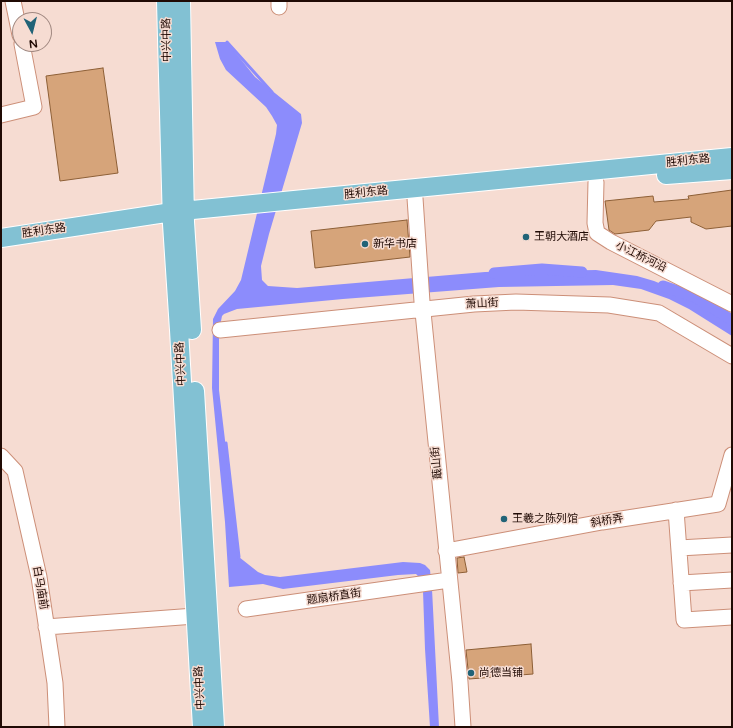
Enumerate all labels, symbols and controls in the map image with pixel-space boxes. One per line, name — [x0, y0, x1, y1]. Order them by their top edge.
north arrow — [12, 12, 52, 52]
street label: 中兴中路 — [160, 18, 174, 62]
text: N — [28, 36, 39, 50]
street label: 胜利东路 — [665, 152, 711, 170]
street label: 胜利东路 — [343, 184, 389, 202]
street label: 胜利东路 — [21, 221, 67, 241]
place label: 王朝大酒店 — [534, 230, 589, 244]
marker: 王朝大酒店 — [521, 232, 531, 242]
place label: 新华书店 — [373, 237, 417, 251]
marker: 新华书店 — [360, 239, 370, 249]
street label: 小江桥河沿 — [613, 239, 669, 275]
street label: 萧山街 — [465, 297, 499, 311]
street label: 中兴中路 — [173, 342, 189, 386]
street label: 蕺山街 — [429, 446, 445, 480]
place label: 王羲之陈列馆 — [512, 512, 578, 526]
street label: 斜桥弄 — [590, 512, 624, 530]
marker: 王羲之陈列馆 — [499, 514, 509, 524]
street label: 白马庙前 — [30, 565, 50, 611]
street label: 题扇桥直街 — [306, 587, 362, 607]
street label: 中兴中路 — [192, 666, 208, 710]
place label: 尚德当铺 — [479, 666, 523, 680]
marker: 尚德当铺 — [466, 668, 476, 678]

